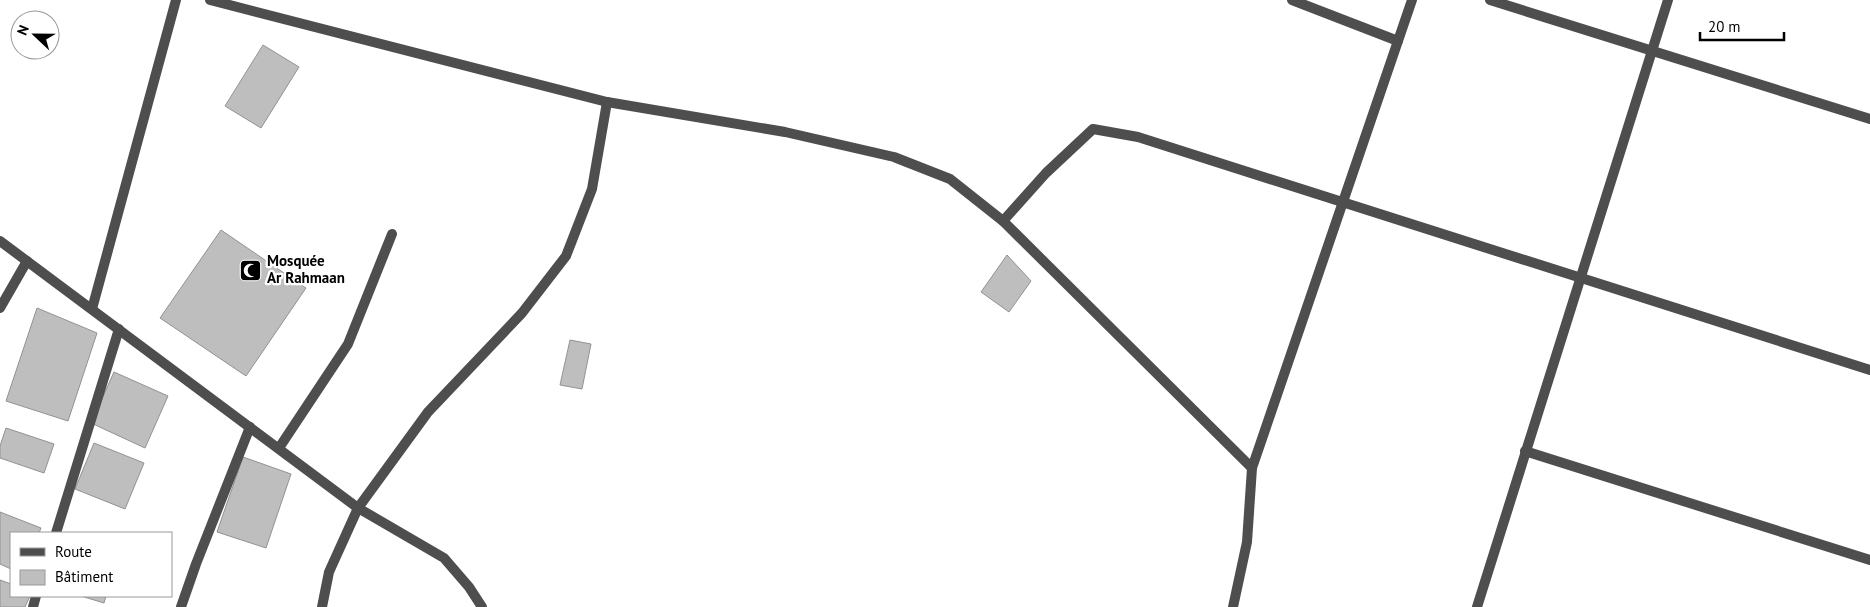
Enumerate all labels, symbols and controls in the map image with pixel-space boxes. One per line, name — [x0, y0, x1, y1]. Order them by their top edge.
north arrow — [10, 10, 60, 60]
scale bar — [1700, 10, 1784, 42]
text: 20 m — [1708, 17, 1741, 36]
text: N — [13, 22, 33, 38]
place label: Mosquée Ar Rahmaan — [267, 251, 345, 287]
mosque icon: Mosquée Ar Rahmaan — [239, 258, 263, 282]
legend — [10, 532, 172, 597]
text: Route — [55, 542, 92, 561]
text: Bâtiment — [55, 567, 113, 586]

